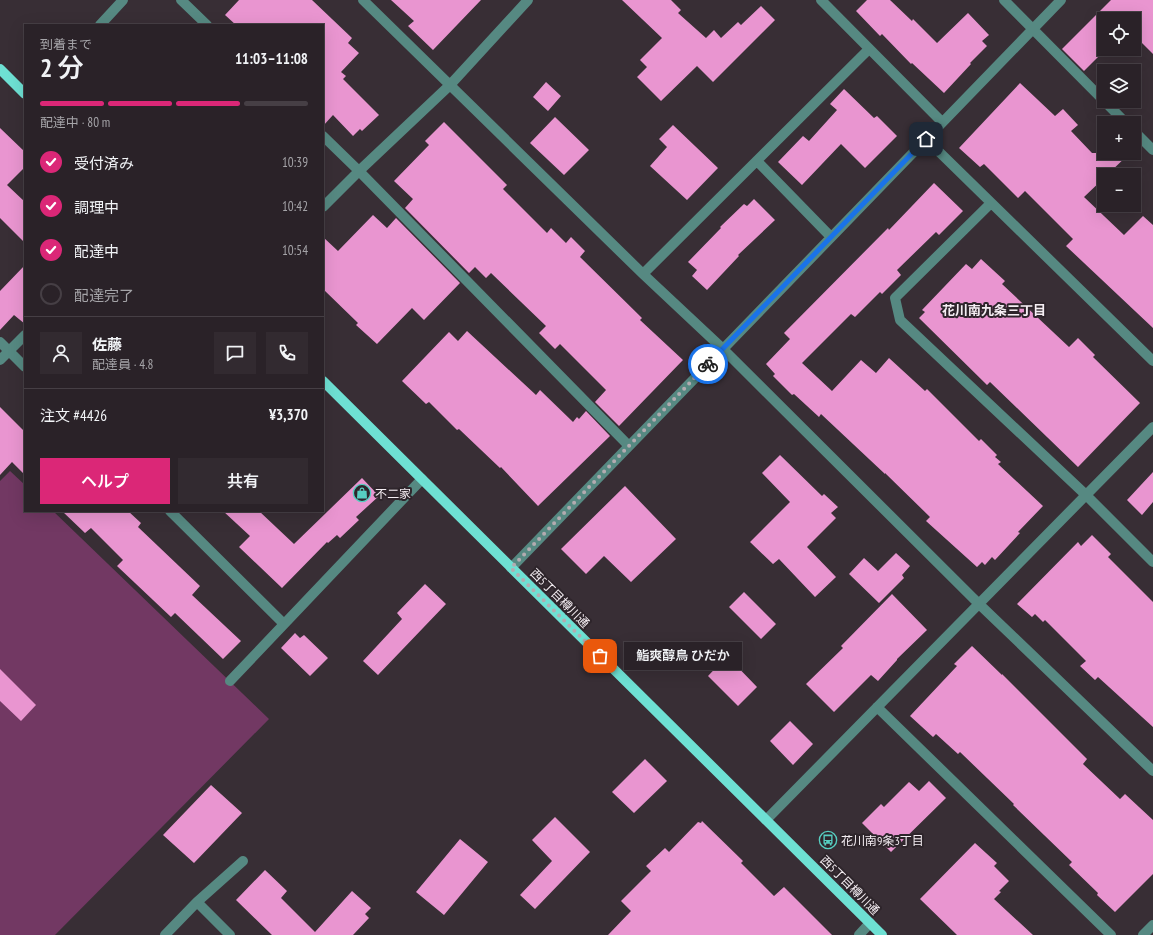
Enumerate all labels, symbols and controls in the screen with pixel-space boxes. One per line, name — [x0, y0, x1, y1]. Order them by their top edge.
map controls — [1097, 12, 1141, 212]
button: locate — [1097, 12, 1141, 56]
text: 到着まで — [40, 36, 92, 53]
text: 11:03–11:08 — [235, 49, 308, 68]
text: 2 分 — [40, 51, 84, 84]
button: layers — [1097, 64, 1141, 108]
text: 配達中 · 80 m — [40, 114, 110, 131]
button: + — [1097, 116, 1141, 160]
pin — [909, 122, 943, 156]
icon: home — [915, 128, 937, 150]
icon: check — [40, 151, 62, 173]
text: 受付済み — [74, 154, 134, 173]
text: 10:39 — [282, 154, 308, 171]
button: − — [1097, 168, 1141, 212]
icon: check — [40, 195, 62, 217]
text: 調理中 — [74, 198, 119, 217]
text: 10:42 — [282, 198, 308, 215]
icon: check — [40, 239, 62, 261]
text: 配達中 — [74, 242, 119, 261]
text: 10:54 — [282, 242, 308, 259]
text: 配達完了 — [74, 286, 134, 305]
district label: 花川南九条三丁目 — [942, 302, 1046, 319]
button: person — [40, 332, 82, 374]
button: chat — [214, 332, 256, 374]
button: phone — [266, 332, 308, 374]
text: 佐藤 — [92, 335, 122, 354]
courier — [688, 344, 728, 384]
icon: bike — [697, 353, 719, 375]
text: 配達員 · 4.8 — [92, 356, 153, 373]
text: ¥3,370 — [269, 405, 308, 424]
text: 注文 #4426 — [40, 406, 107, 425]
button: ヘルプ — [40, 458, 170, 504]
button: 共有 — [178, 458, 308, 504]
shop icon: 不二家 — [352, 483, 372, 503]
place label: 不二家 — [375, 486, 411, 501]
street label: 西5丁目樽川通 — [527, 565, 593, 631]
pin — [583, 639, 617, 673]
callout: 鮨爽醇鳥 ひだか — [624, 642, 742, 670]
icon: bag — [589, 645, 611, 667]
text: 鮨爽醇鳥 ひだか — [636, 647, 730, 664]
bus stop icon: 花川南9条3丁目 — [818, 830, 838, 850]
place label: 花川南9条3丁目 — [841, 833, 924, 848]
street label: 西5丁目樽川通 — [817, 852, 883, 918]

